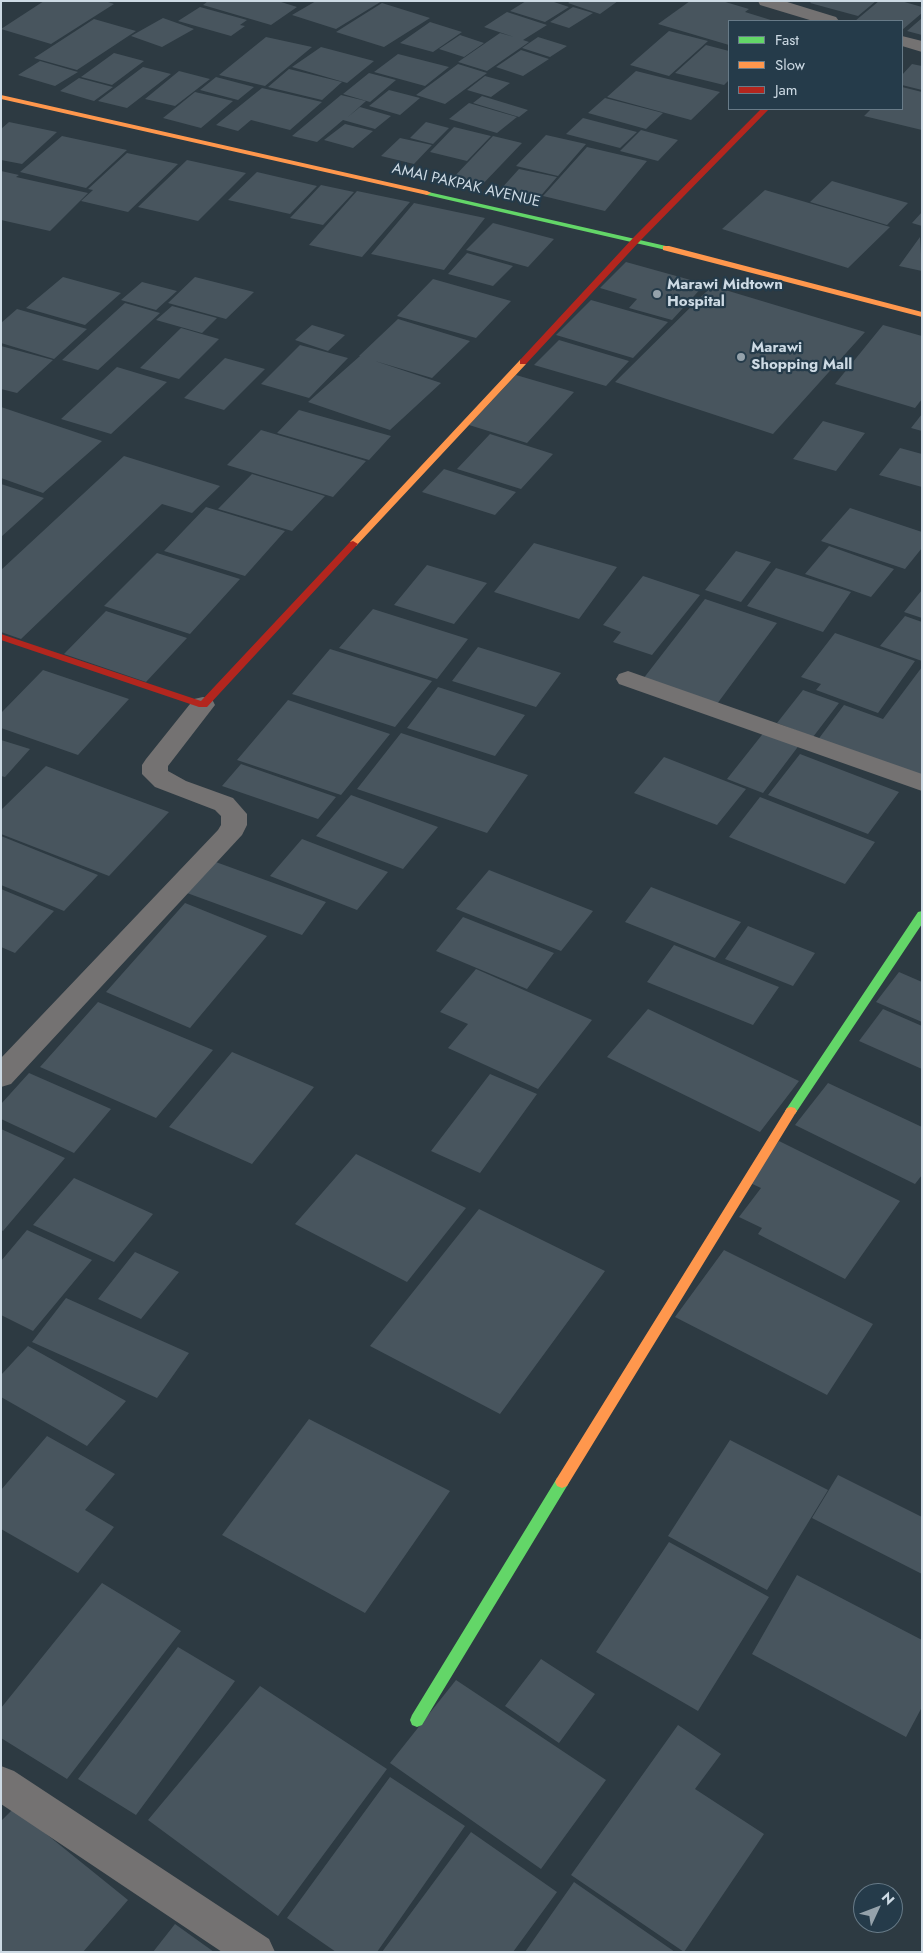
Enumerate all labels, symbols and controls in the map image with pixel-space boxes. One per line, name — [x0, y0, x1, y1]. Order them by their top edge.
legend — [728, 20, 903, 110]
text: Fast — [775, 29, 799, 51]
text: Slow — [775, 54, 805, 76]
text: Jam — [775, 79, 798, 101]
street label: AMAI PAKPAK AVENUE — [390, 160, 542, 212]
place label: Marawi Midtown Hospital — [667, 276, 783, 311]
marker: Marawi Midtown Hospital — [651, 288, 663, 300]
place label: Marawi Shopping Mall — [751, 339, 852, 374]
marker: Marawi Shopping Mall — [735, 351, 747, 363]
north arrow — [853, 1883, 903, 1933]
text: N — [877, 1888, 899, 1909]

